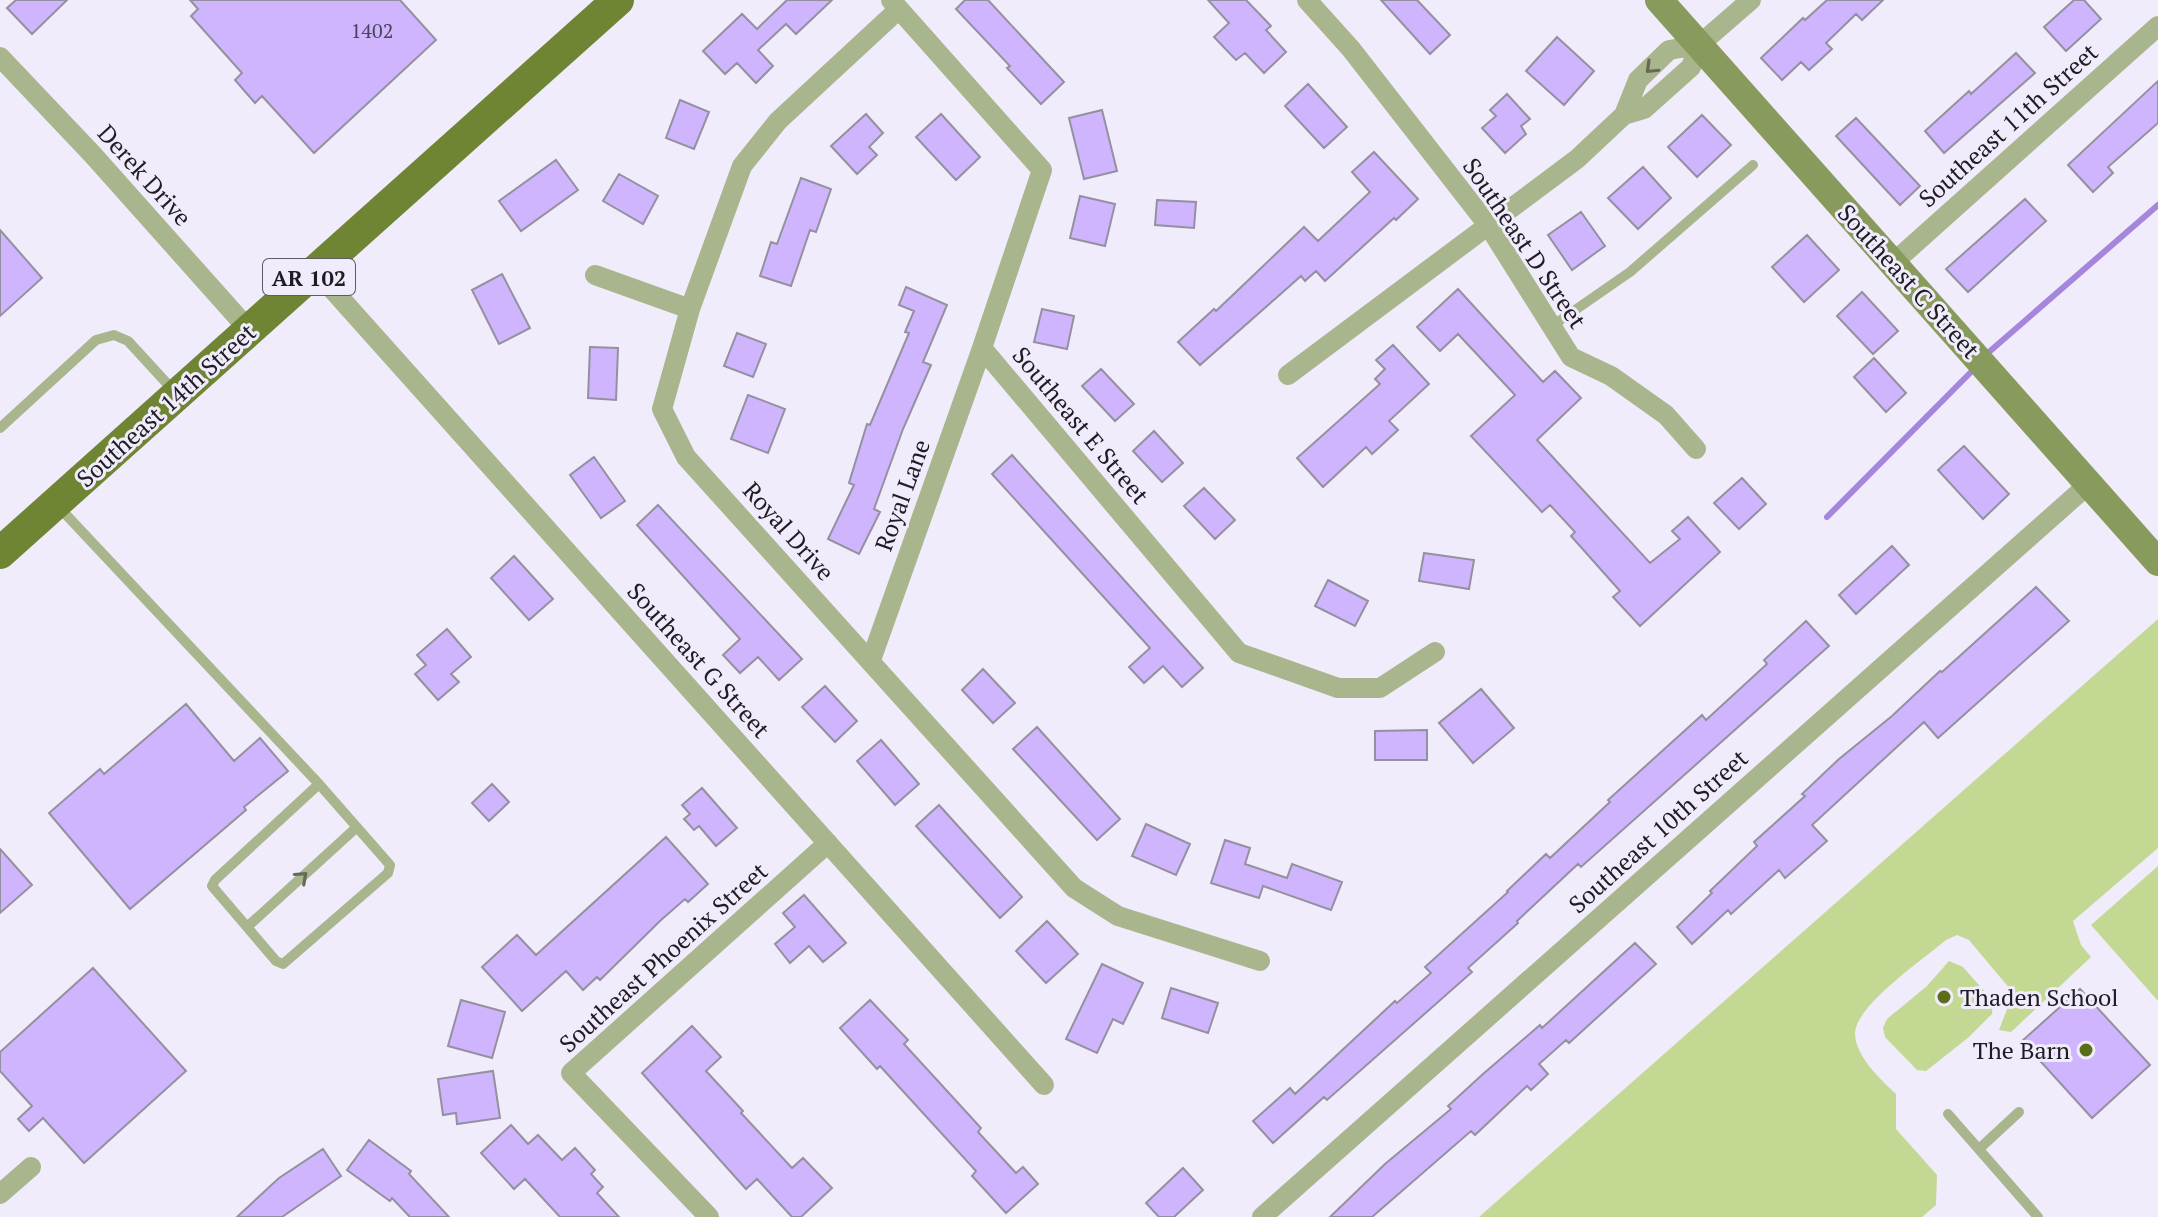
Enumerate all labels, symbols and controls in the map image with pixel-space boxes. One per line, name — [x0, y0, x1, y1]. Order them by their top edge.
house number: 1402 — [351, 17, 393, 44]
street label: Southeast 11th Street — [1912, 36, 2104, 214]
one-way arrow — [1646, 58, 1660, 73]
street label: Derek Drive — [91, 118, 199, 232]
street label: Southeast D Street — [1456, 152, 1594, 335]
street label: Southeast C Street — [1831, 197, 1987, 365]
road number: AR 102 — [263, 259, 355, 295]
street label: Southeast 14th Street — [70, 316, 262, 494]
street label: Southeast E Street — [1006, 340, 1156, 510]
street label: Royal Lane — [867, 435, 937, 555]
street label: Royal Drive — [736, 475, 842, 587]
street label: Southeast G Street — [621, 575, 777, 745]
street label: Southeast 10th Street — [1562, 742, 1754, 920]
street label: Southeast Phoenix Street — [552, 855, 774, 1059]
one-way arrow — [292, 872, 307, 886]
place label: Thaden School — [1960, 981, 2118, 1013]
marker: Thaden School — [1935, 988, 1953, 1006]
place label: The Barn — [1973, 1034, 2070, 1066]
marker: The Barn — [2077, 1041, 2095, 1059]

